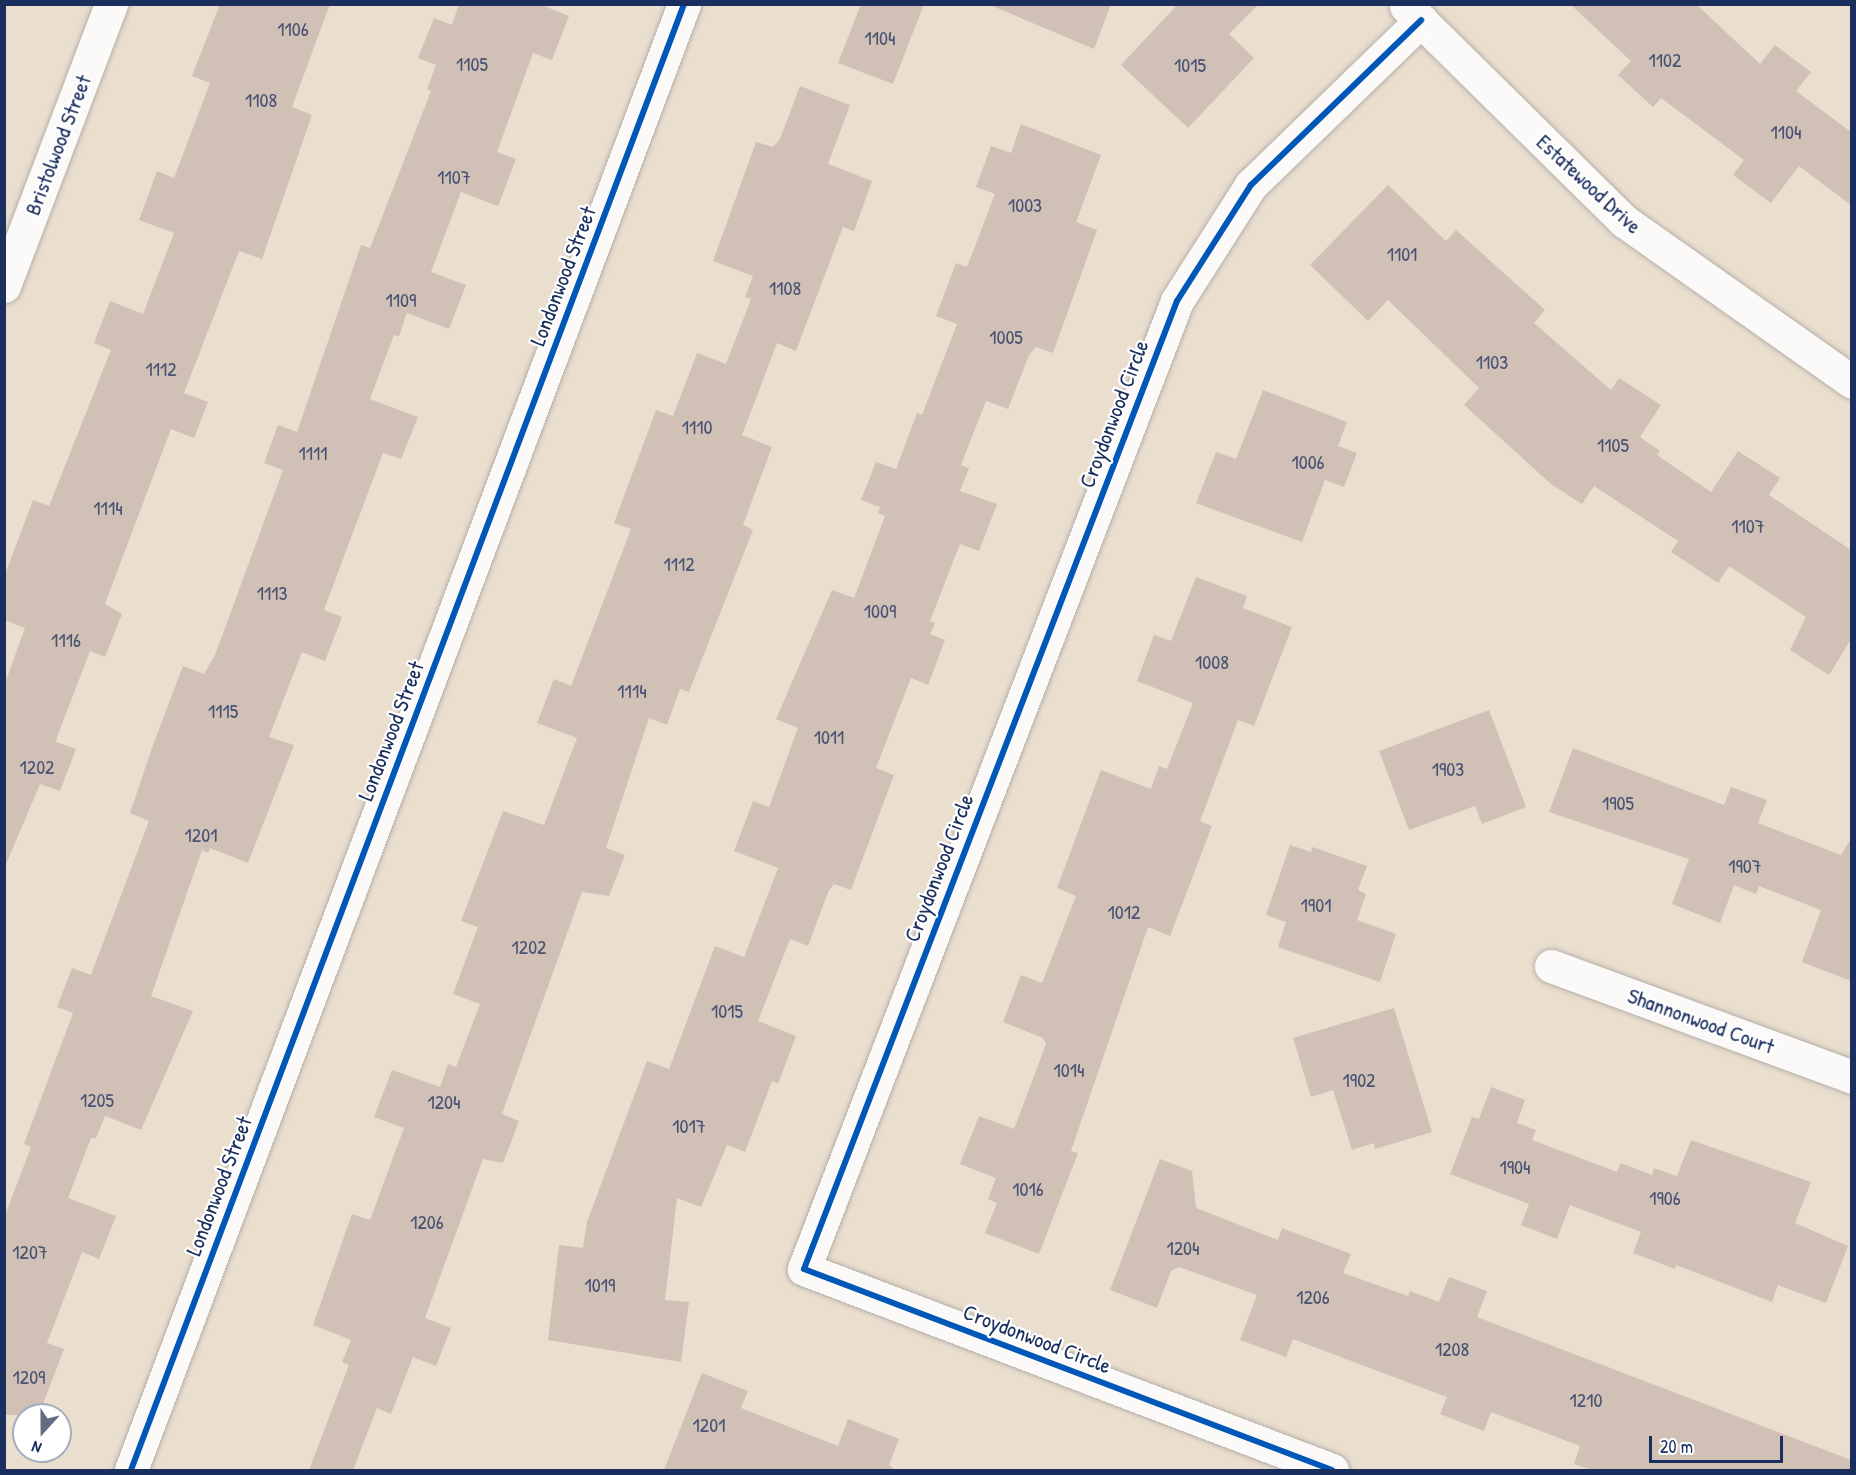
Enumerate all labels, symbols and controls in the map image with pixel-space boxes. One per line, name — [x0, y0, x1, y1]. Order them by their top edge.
house number: 1106 — [277, 16, 309, 40]
house number: 1104 — [865, 25, 895, 49]
house number: 1102 — [1649, 47, 1681, 71]
house number: 1105 — [456, 51, 488, 75]
house number: 1015 — [1174, 52, 1206, 76]
street label: Bristolwood Street — [19, 71, 97, 219]
house number: 1108 — [245, 87, 277, 111]
house number: 1104 — [1771, 119, 1801, 143]
street label: Estatewood Drive — [1531, 129, 1647, 239]
house number: 1107 — [437, 164, 471, 188]
house number: 1003 — [1008, 192, 1042, 216]
street label: Londonwood Street — [524, 203, 602, 349]
house number: 1101 — [1387, 241, 1417, 265]
house number: 1108 — [769, 275, 801, 299]
house number: 1109 — [386, 287, 416, 311]
house number: 1005 — [989, 324, 1023, 348]
street label: Croydonwood Circle — [1074, 336, 1154, 492]
house number: 1103 — [1476, 349, 1508, 373]
house number: 1112 — [145, 356, 177, 380]
house number: 1110 — [682, 414, 712, 438]
house number: 1105 — [1597, 432, 1629, 456]
house number: 1111 — [298, 440, 328, 464]
house number: 1006 — [1291, 449, 1325, 473]
house number: 1114 — [93, 495, 123, 519]
house number: 1107 — [1731, 513, 1765, 537]
house number: 1112 — [663, 551, 695, 575]
house number: 1113 — [257, 580, 287, 604]
house number: 1009 — [864, 598, 896, 622]
house number: 1116 — [51, 627, 81, 651]
house number: 1008 — [1195, 649, 1229, 673]
street label: Londonwood Street — [352, 658, 430, 804]
house number: 1114 — [617, 678, 647, 702]
house number: 1115 — [208, 698, 238, 722]
house number: 1011 — [814, 724, 844, 748]
house number: 1202 — [20, 754, 54, 778]
house number: 1903 — [1432, 756, 1464, 780]
street label: Croydonwood Circle — [899, 790, 979, 946]
house number: 1905 — [1602, 790, 1634, 814]
house number: 1201 — [185, 822, 217, 846]
house number: 1907 — [1728, 853, 1762, 877]
house number: 1901 — [1301, 892, 1331, 916]
house number: 1012 — [1108, 899, 1140, 923]
house number: 1202 — [512, 934, 546, 958]
street label: Shannonwood Court — [1624, 982, 1778, 1060]
house number: 1015 — [711, 998, 743, 1022]
house number: 1014 — [1054, 1057, 1084, 1081]
house number: 1902 — [1343, 1067, 1375, 1091]
house number: 1205 — [80, 1087, 114, 1111]
house number: 1204 — [427, 1089, 461, 1113]
street label: Londonwood Street — [180, 1113, 258, 1259]
house number: 1017 — [672, 1113, 706, 1137]
house number: 1904 — [1499, 1154, 1531, 1178]
house number: 1016 — [1012, 1176, 1044, 1200]
house number: 1906 — [1649, 1185, 1681, 1209]
house number: 1206 — [410, 1209, 444, 1233]
house number: 1204 — [1166, 1235, 1200, 1259]
house number: 1207 — [12, 1239, 48, 1263]
house number: 1019 — [585, 1272, 615, 1296]
house number: 1206 — [1296, 1284, 1330, 1308]
street label: Croydonwood Circle — [959, 1299, 1115, 1379]
house number: 1208 — [1435, 1336, 1469, 1360]
house number: 1209 — [13, 1364, 45, 1388]
house number: 1210 — [1570, 1387, 1602, 1411]
north arrow — [12, 1403, 72, 1463]
house number: 1201 — [693, 1412, 725, 1436]
scale bar — [1652, 1424, 1786, 1462]
text: 20 m — [1660, 1434, 1693, 1459]
text: N — [28, 1436, 44, 1460]

